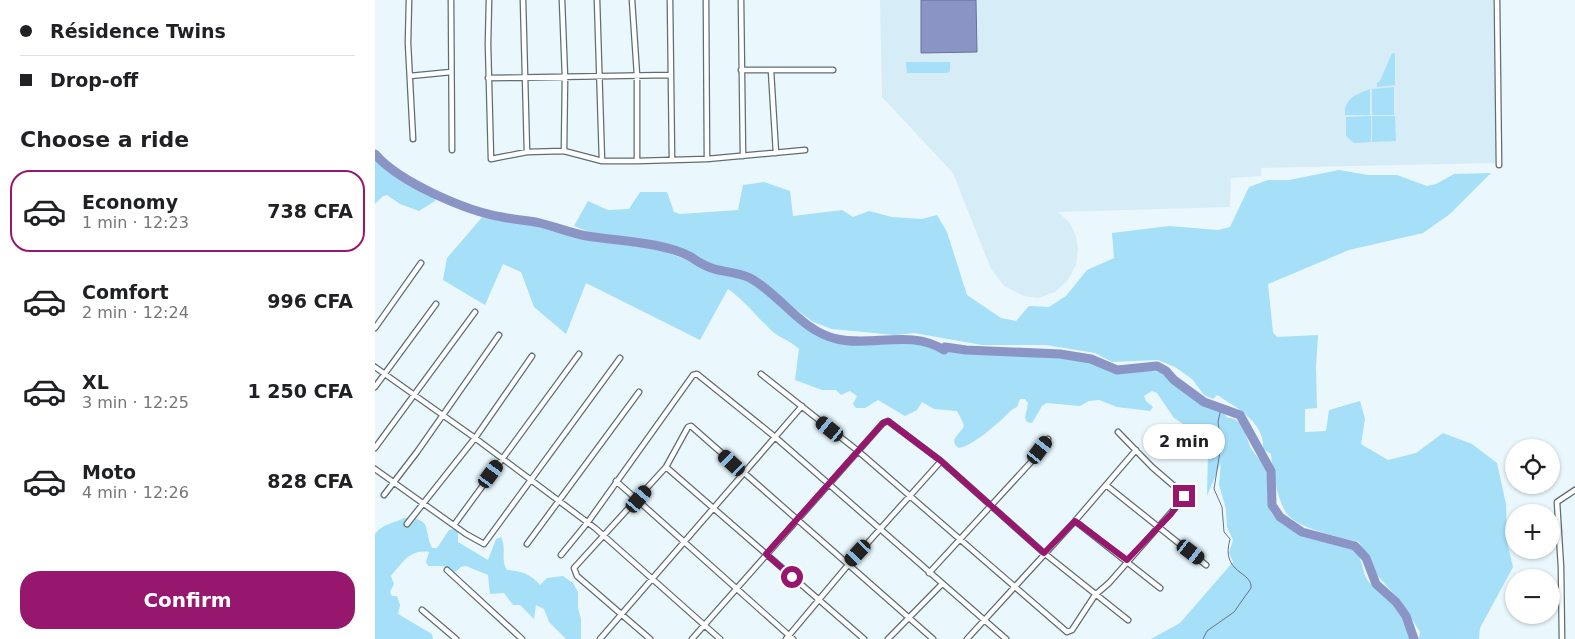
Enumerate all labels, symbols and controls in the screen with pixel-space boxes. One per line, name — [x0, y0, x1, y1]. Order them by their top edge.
text: Résidence Twins — [50, 20, 226, 42]
text: Drop-off — [50, 69, 138, 91]
text: Choose a ride — [20, 127, 189, 152]
icon: car — [22, 189, 67, 234]
text: Economy — [82, 191, 178, 213]
text: 738 CFA — [267, 200, 353, 222]
text: 1 min · 12:23 — [82, 213, 189, 232]
icon: car — [22, 279, 67, 324]
text: Comfort — [82, 281, 169, 303]
text: 996 CFA — [267, 290, 353, 312]
text: 2 min · 12:24 — [82, 303, 189, 322]
icon: car — [22, 369, 67, 414]
text: XL — [82, 371, 109, 393]
text: 1 250 CFA — [247, 380, 353, 402]
text: 3 min · 12:25 — [82, 393, 189, 412]
car — [813, 414, 846, 444]
callout: 2 min — [1143, 424, 1225, 458]
text: 2 min — [1159, 432, 1209, 451]
car — [1024, 434, 1055, 466]
map controls — [1505, 439, 1560, 624]
button: locate — [1505, 439, 1560, 494]
car — [715, 447, 748, 479]
car — [476, 457, 505, 491]
icon: car — [22, 459, 67, 504]
text: Moto — [82, 461, 136, 483]
text: 828 CFA — [267, 470, 353, 492]
text: 4 min · 12:26 — [82, 483, 189, 502]
car — [623, 483, 654, 515]
route end — [1173, 485, 1195, 507]
button: + — [1505, 504, 1560, 559]
car — [842, 537, 873, 569]
car — [1174, 537, 1207, 567]
route start — [781, 566, 803, 588]
button: − — [1505, 569, 1560, 624]
button: Confirm — [20, 571, 355, 629]

